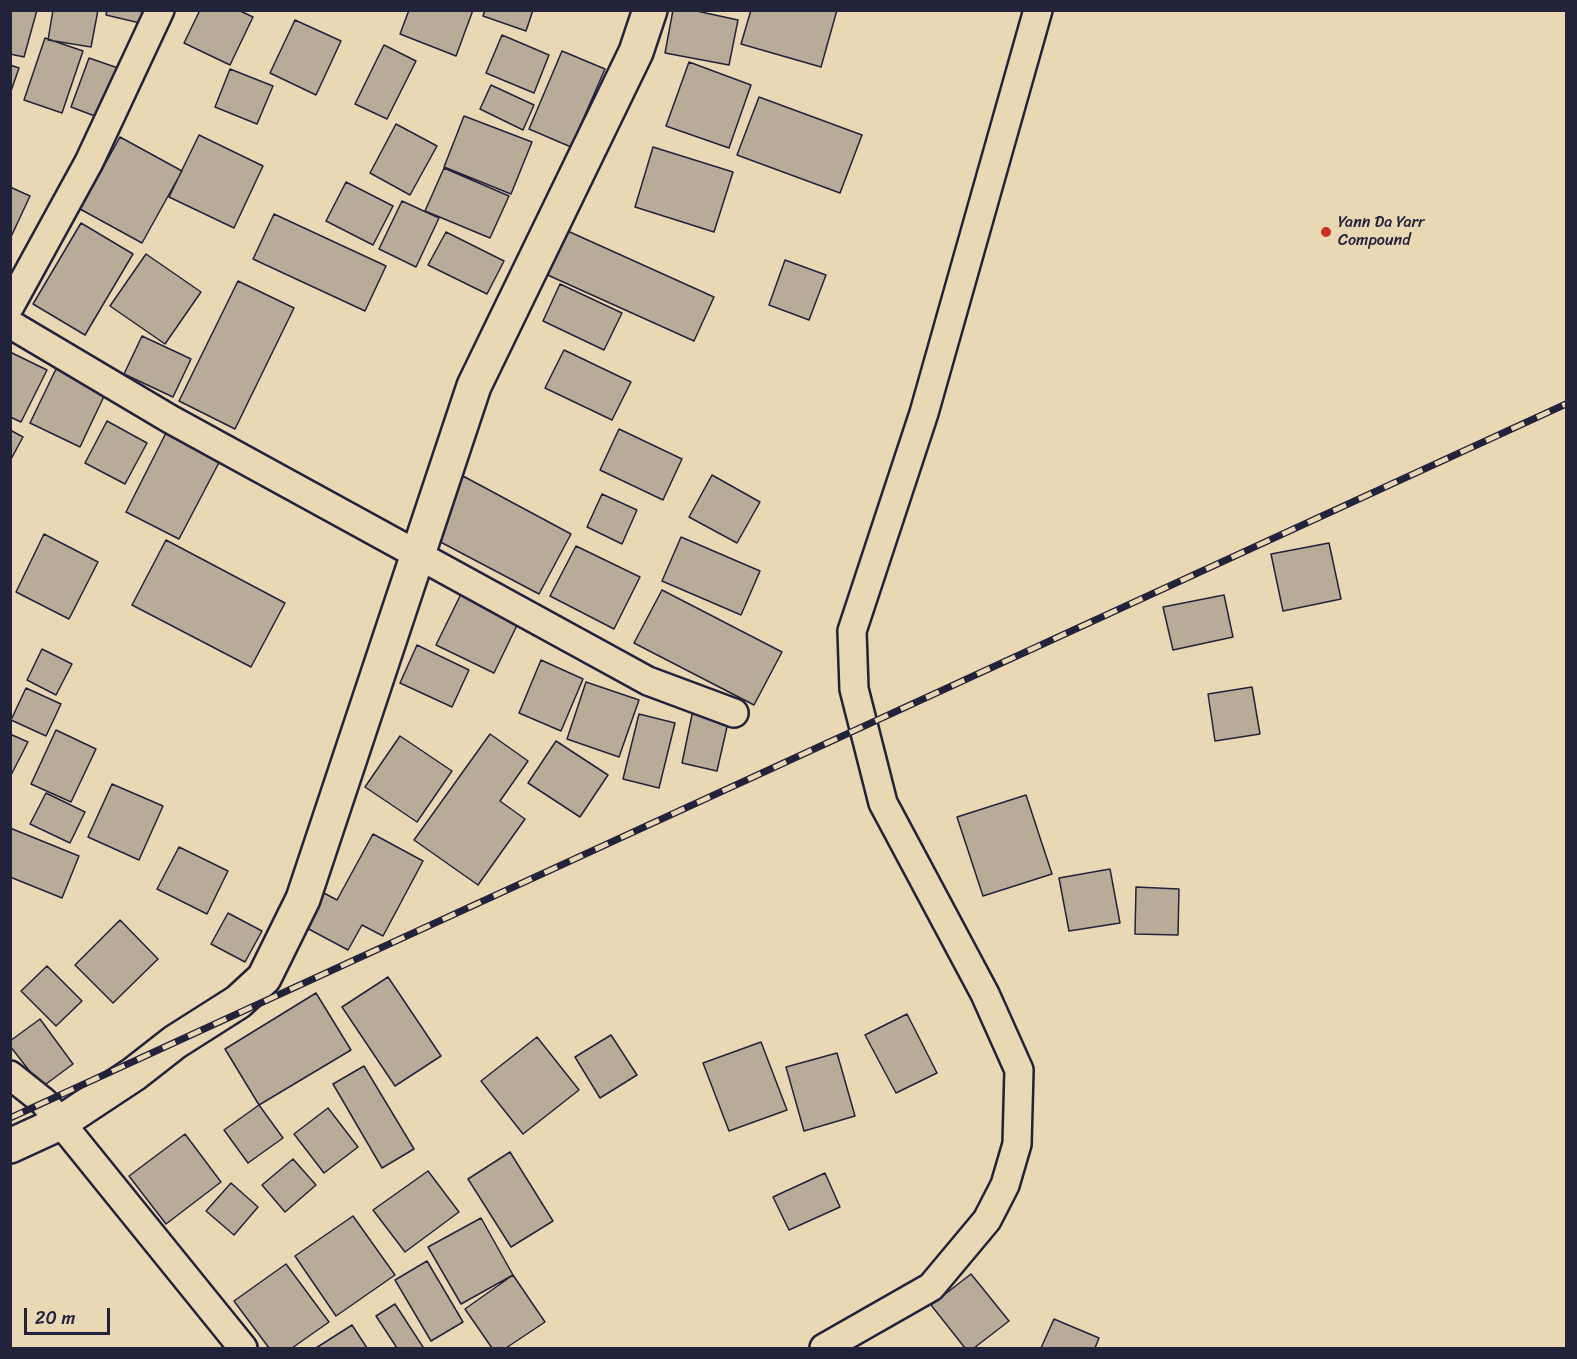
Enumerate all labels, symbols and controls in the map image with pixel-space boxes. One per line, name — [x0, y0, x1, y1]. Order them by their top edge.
place label: Yann Da Yarr Compound — [1338, 213, 1425, 251]
marker: Yann Da Yarr Compound — [1319, 225, 1333, 239]
scale bar — [27, 1296, 112, 1334]
text: 20 m — [35, 1302, 75, 1334]

